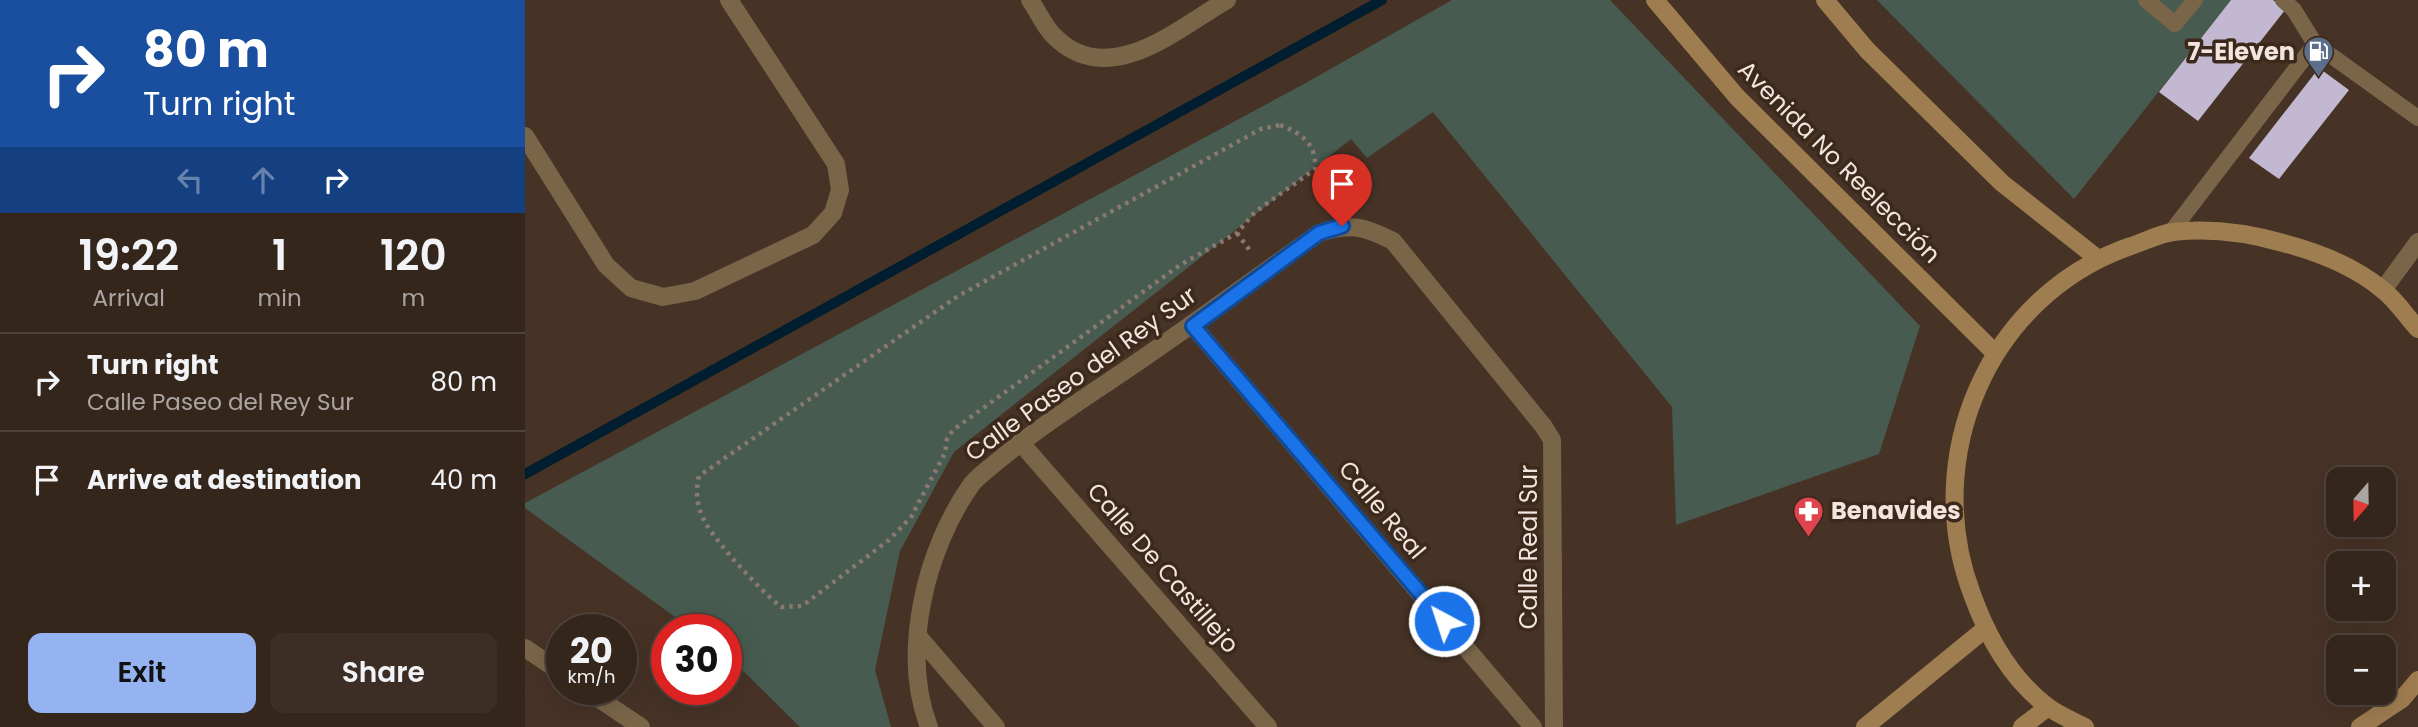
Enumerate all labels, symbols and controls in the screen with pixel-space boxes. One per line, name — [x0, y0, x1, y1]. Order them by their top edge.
text: 80 m — [143, 16, 269, 84]
icon: right — [28, 28, 119, 119]
place label: 7-Eleven — [2187, 35, 2295, 68]
fuel station icon: 7-Eleven — [2301, 35, 2335, 79]
street label: Avenida No Reelección — [1731, 53, 1948, 270]
text: Turn right — [143, 81, 295, 126]
pin — [1312, 154, 1372, 226]
icon: left — [171, 161, 209, 199]
icon: ahead — [244, 161, 282, 199]
icon: right — [317, 161, 355, 199]
icon: arrive — [1323, 165, 1361, 203]
text: 19:22 — [78, 226, 179, 285]
text: 1 — [272, 226, 287, 285]
text: 120 — [380, 226, 447, 285]
street label: Calle Paseo del Rey Sur — [958, 278, 1203, 469]
text: Arrival — [93, 282, 165, 314]
text: min — [258, 282, 302, 314]
text: m — [401, 282, 425, 314]
text: Turn right — [87, 347, 219, 383]
icon: right — [28, 363, 66, 401]
text: 80 m — [431, 364, 497, 400]
text: Calle Paseo del Rey Sur — [87, 386, 354, 418]
street label: Calle Real — [1331, 453, 1433, 566]
icon: arrive — [28, 461, 66, 499]
text: Arrive at destination — [87, 462, 362, 498]
text: 40 m — [431, 462, 497, 498]
street label: Calle Real Sur — [1512, 465, 1545, 629]
north arrow — [2326, 467, 2396, 537]
map controls — [2326, 467, 2396, 705]
street label: Calle De Castillejo — [1080, 475, 1247, 660]
pharmacy icon: Benavides — [1791, 494, 1825, 538]
place label: Benavides — [1831, 494, 1961, 527]
button: + — [2326, 551, 2396, 621]
position arrow — [1407, 584, 1481, 658]
speed limit sign: 30 — [651, 614, 742, 705]
text: 20 — [570, 626, 613, 675]
button: Exit — [28, 633, 256, 713]
button: Share — [270, 633, 497, 713]
button: − — [2326, 635, 2396, 705]
text: km/h — [568, 664, 615, 689]

